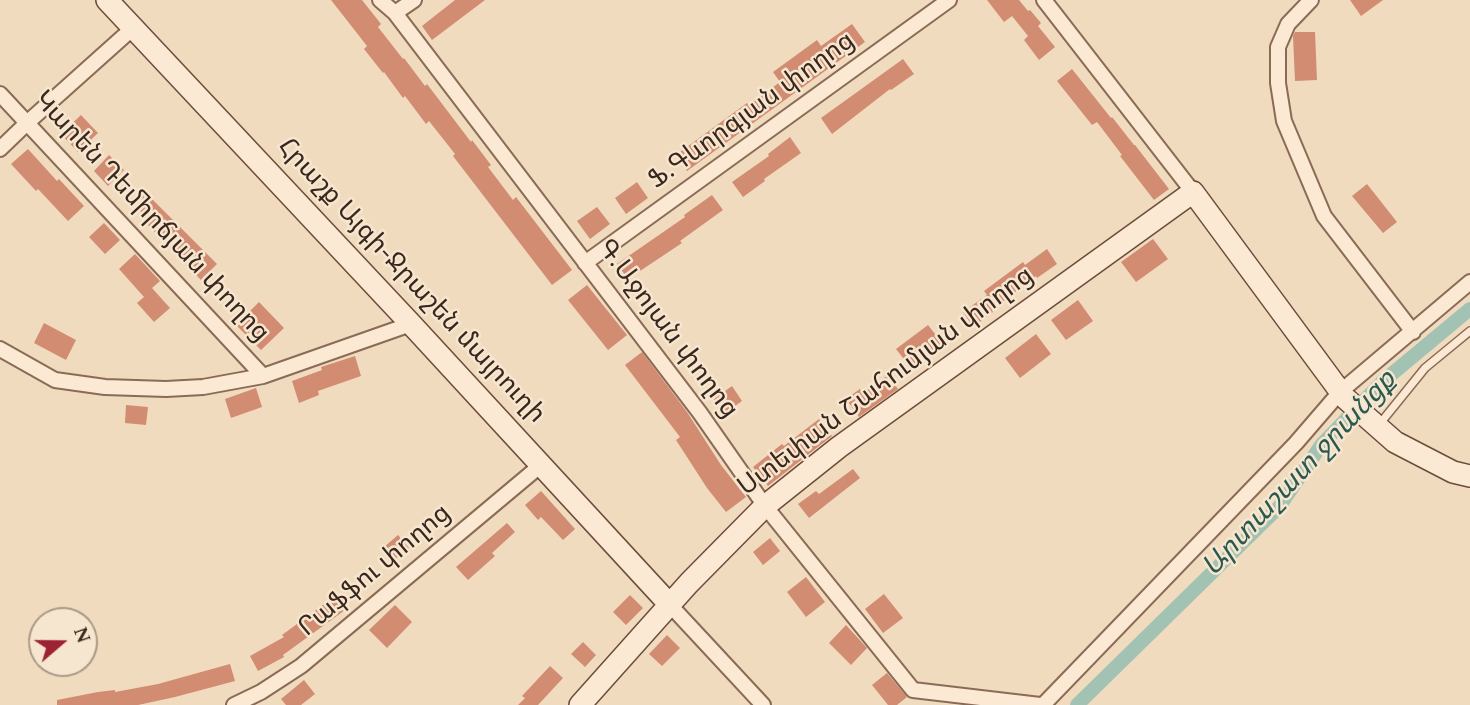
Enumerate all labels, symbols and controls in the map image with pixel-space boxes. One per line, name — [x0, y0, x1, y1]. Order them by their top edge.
street label: Ֆ.Գևորգյան փողոց — [644, 27, 862, 197]
street label: Կարեն Դեմիրճյան փողոց — [26, 86, 274, 350]
street label: Հրաշք Այգի-Ջրաշեն մայրուղի — [270, 133, 550, 431]
street label: Գ.Աջոյան փողոց — [589, 235, 743, 425]
street label: Ստեփան Շահումյան փողոց — [733, 262, 1041, 504]
water label: Արտաշատ ջրանցք — [1197, 365, 1405, 585]
street label: Րաֆֆու փողոց — [294, 499, 458, 645]
north arrow — [28, 607, 98, 677]
text: N — [65, 623, 98, 648]

